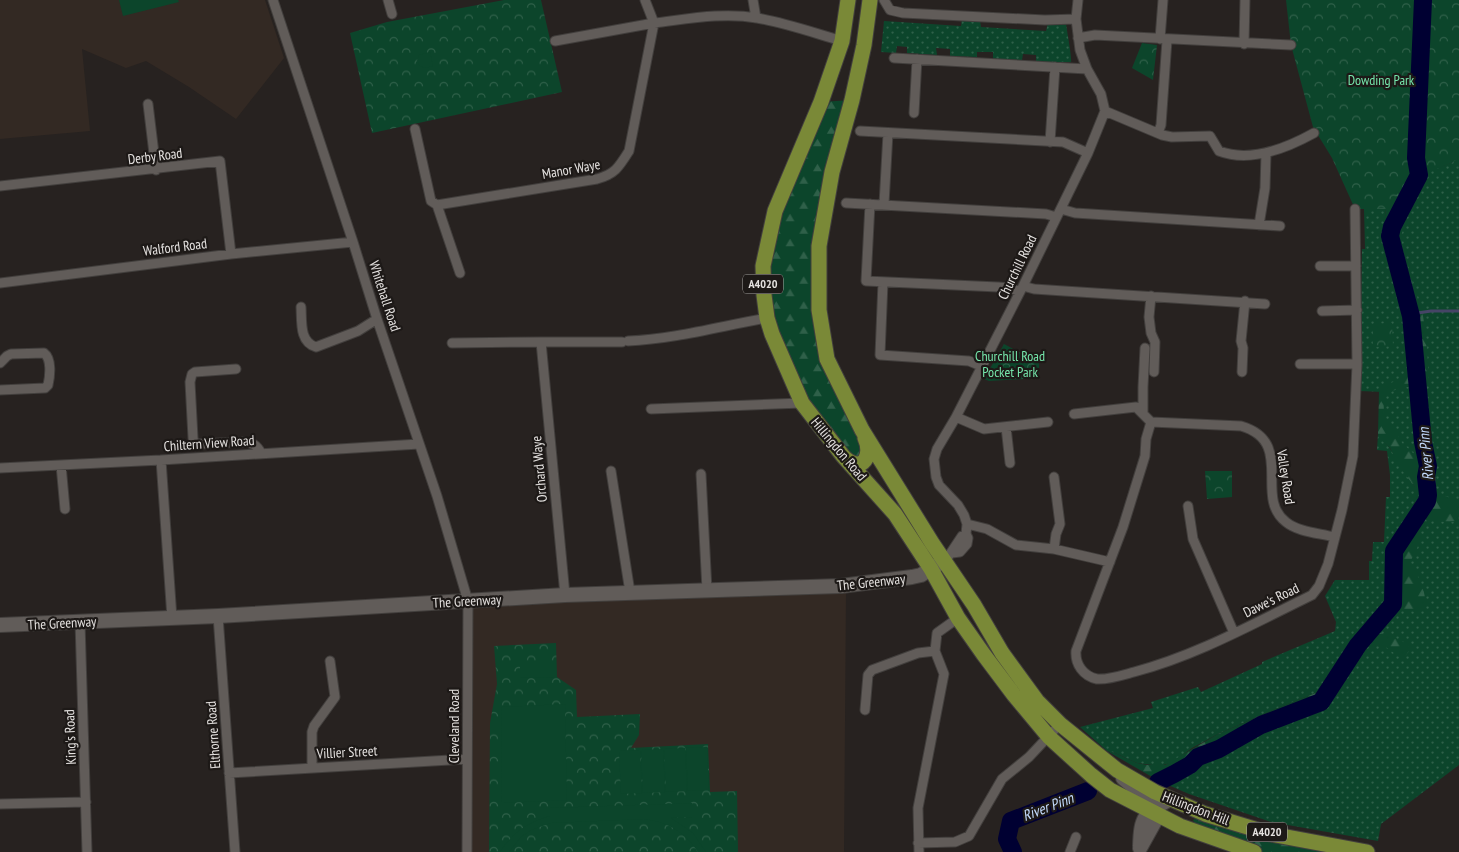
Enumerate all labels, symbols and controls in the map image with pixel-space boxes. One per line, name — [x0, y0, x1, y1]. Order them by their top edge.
park label: Dowding Park — [1348, 71, 1415, 89]
street label: Derby Road — [127, 144, 183, 168]
street label: Manor Waye — [540, 155, 602, 183]
street label: Churchill Road — [994, 232, 1040, 302]
street label: Walford Road — [142, 234, 208, 260]
street label: Whitehall Road — [365, 258, 405, 334]
road number: A4020 — [743, 274, 783, 294]
park label: Churchill Road Pocket Park — [975, 347, 1045, 381]
street label: Hillingdon Road — [807, 414, 871, 484]
water label: River Pinn — [1414, 425, 1437, 481]
street label: Chiltern View Road — [163, 431, 255, 455]
street label: Orchard Waye — [527, 435, 551, 503]
street label: Valley Road — [1273, 447, 1299, 506]
street label: The Greenway — [836, 569, 907, 595]
street label: Dawe's Road — [1240, 579, 1302, 621]
street label: The Greenway — [432, 590, 502, 612]
street label: The Greenway — [27, 612, 97, 634]
street label: Cleveland Road — [445, 689, 463, 763]
street label: Elthorne Road — [202, 700, 224, 770]
street label: King's Road — [60, 709, 80, 765]
street label: Villier Street — [315, 741, 378, 763]
street label: Hillingdon Hill — [1160, 787, 1233, 829]
water label: River Pinn — [1020, 788, 1077, 825]
road number: A4020 — [1247, 822, 1287, 842]

